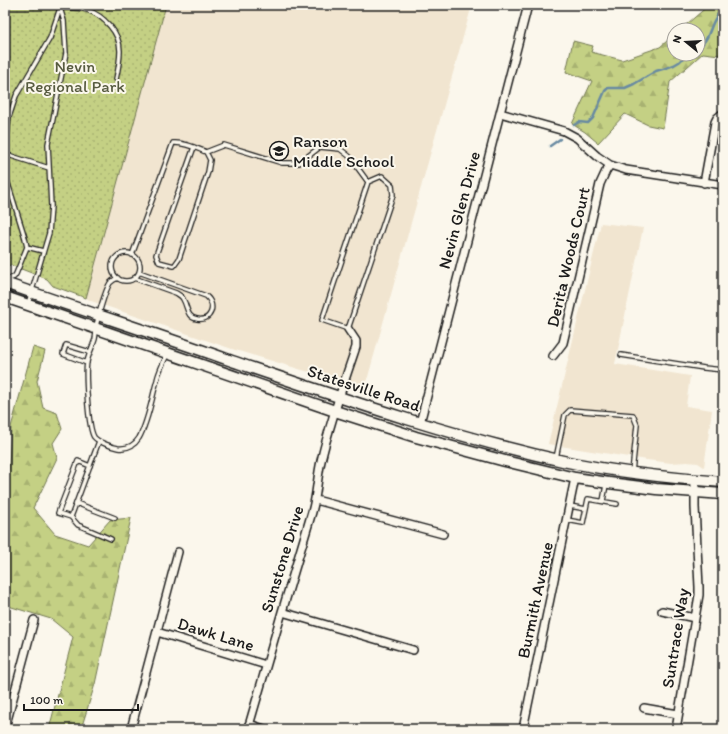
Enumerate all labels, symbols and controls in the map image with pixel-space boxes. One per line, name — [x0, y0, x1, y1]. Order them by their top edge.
north arrow — [666, 22, 706, 62]
text: N — [670, 34, 684, 45]
park label: Nevin Regional Park — [25, 56, 125, 96]
place label: Ranson Middle School — [293, 131, 394, 171]
school or university icon: Ranson Middle School — [268, 140, 290, 162]
street label: Nevin Glen Drive — [434, 149, 484, 271]
street label: Derita Woods Court — [542, 185, 594, 329]
street label: Statesville Road — [305, 360, 424, 416]
street label: Sunstone Drive — [256, 503, 308, 615]
street label: Burmith Avenue — [513, 540, 557, 660]
street label: Suntrace Way — [657, 587, 693, 689]
street label: Dawk Lane — [175, 613, 257, 655]
scale bar — [24, 686, 138, 712]
text: 100 m — [30, 693, 63, 707]

